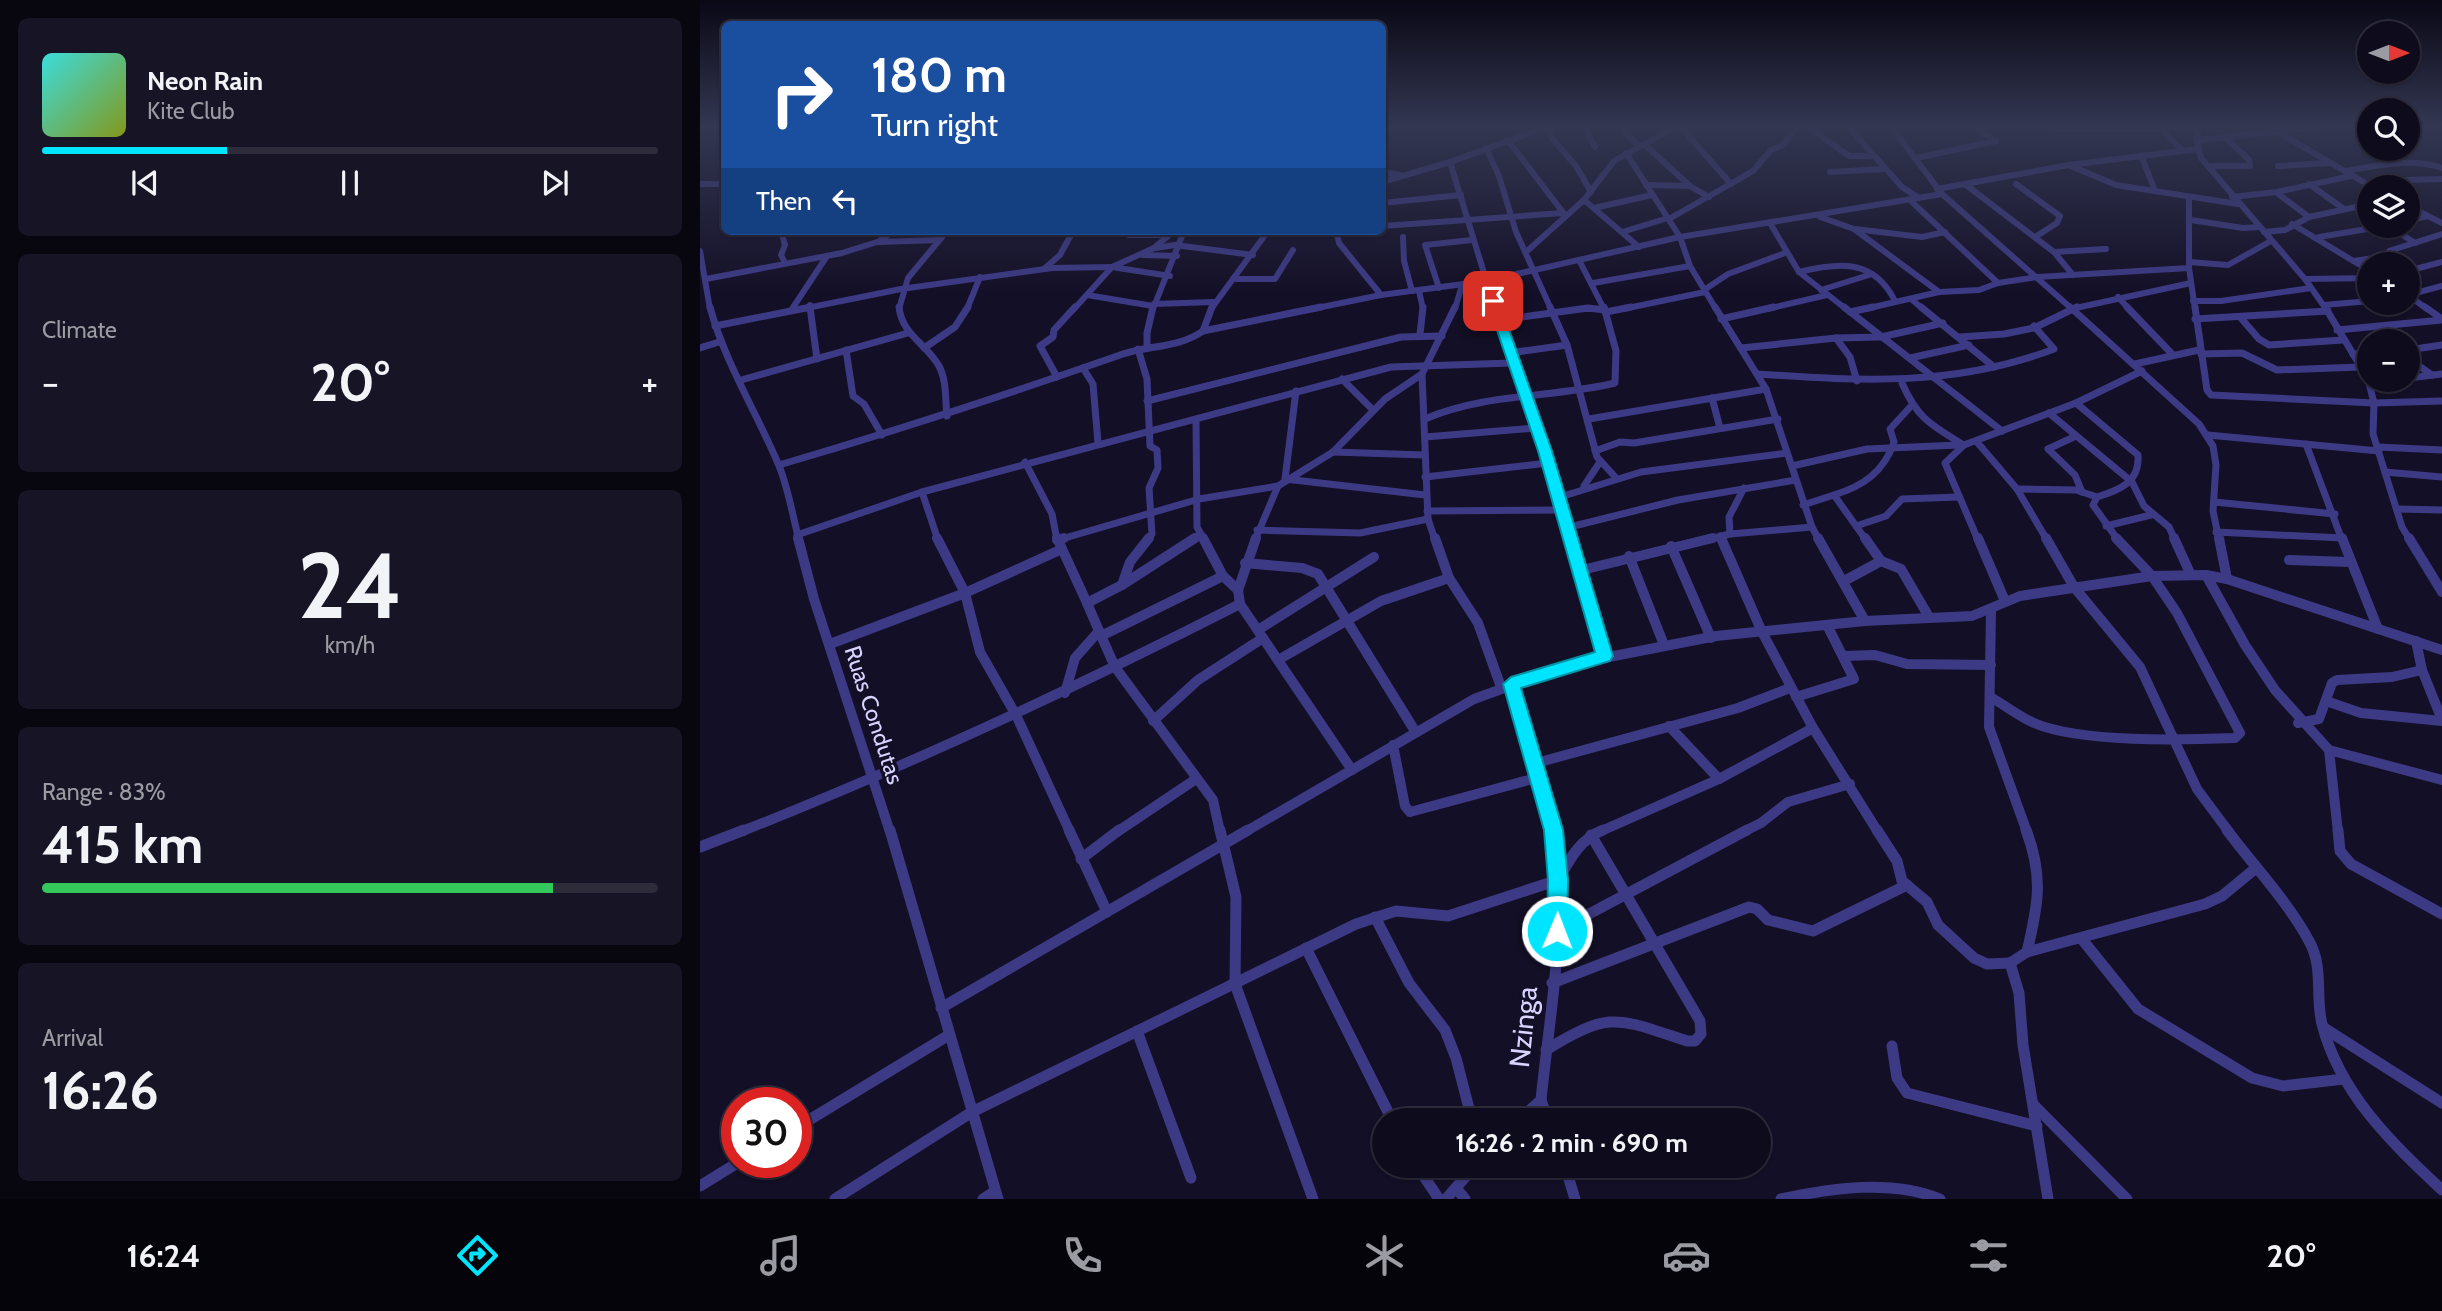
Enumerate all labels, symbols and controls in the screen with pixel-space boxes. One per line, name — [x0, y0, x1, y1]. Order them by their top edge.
north arrow — [2357, 21, 2420, 84]
map controls — [2357, 21, 2420, 392]
text: 180 m — [871, 45, 1007, 104]
icon: right — [756, 49, 847, 140]
text: Neon Rain — [147, 65, 263, 97]
text: Kite Club — [147, 97, 234, 125]
button: search — [2357, 98, 2420, 161]
text: Turn right — [871, 105, 998, 144]
icon: previous — [126, 164, 164, 202]
icon: pause — [331, 164, 369, 202]
icon: next — [536, 164, 574, 202]
button: layers — [2357, 175, 2420, 238]
icon: left — [826, 182, 864, 220]
text: Then — [756, 185, 812, 217]
button: + — [2357, 252, 2420, 315]
pin — [1463, 271, 1523, 331]
icon: arrive — [1474, 282, 1512, 320]
text: Climate — [42, 316, 117, 344]
button: − — [2357, 329, 2420, 392]
text: 20° — [310, 351, 390, 414]
text: − — [42, 359, 59, 406]
text: + — [641, 359, 658, 406]
text: 24 — [298, 530, 402, 641]
text: km/h — [325, 631, 375, 659]
street label: Ruas Condutas — [838, 642, 910, 788]
text: Range · 83% — [42, 778, 166, 806]
text: 415 km — [42, 813, 203, 876]
position arrow — [1520, 894, 1594, 968]
street label: Nzinga — [1502, 984, 1544, 1069]
text: Arrival — [42, 1024, 103, 1052]
text: 16:26 — [42, 1059, 159, 1122]
speed limit sign: 30 — [721, 1087, 812, 1178]
text: 16:26 · 2 min · 690 m — [1455, 1127, 1688, 1159]
icon: directions — [453, 1231, 502, 1280]
icon: music — [756, 1231, 805, 1280]
icon: phone — [1058, 1231, 1107, 1280]
icon: climate — [1360, 1231, 1409, 1280]
icon: car — [1662, 1231, 1711, 1280]
icon: filters — [1964, 1231, 2013, 1280]
text: 16:24 — [127, 1236, 200, 1275]
text: 20° — [2267, 1236, 2315, 1275]

